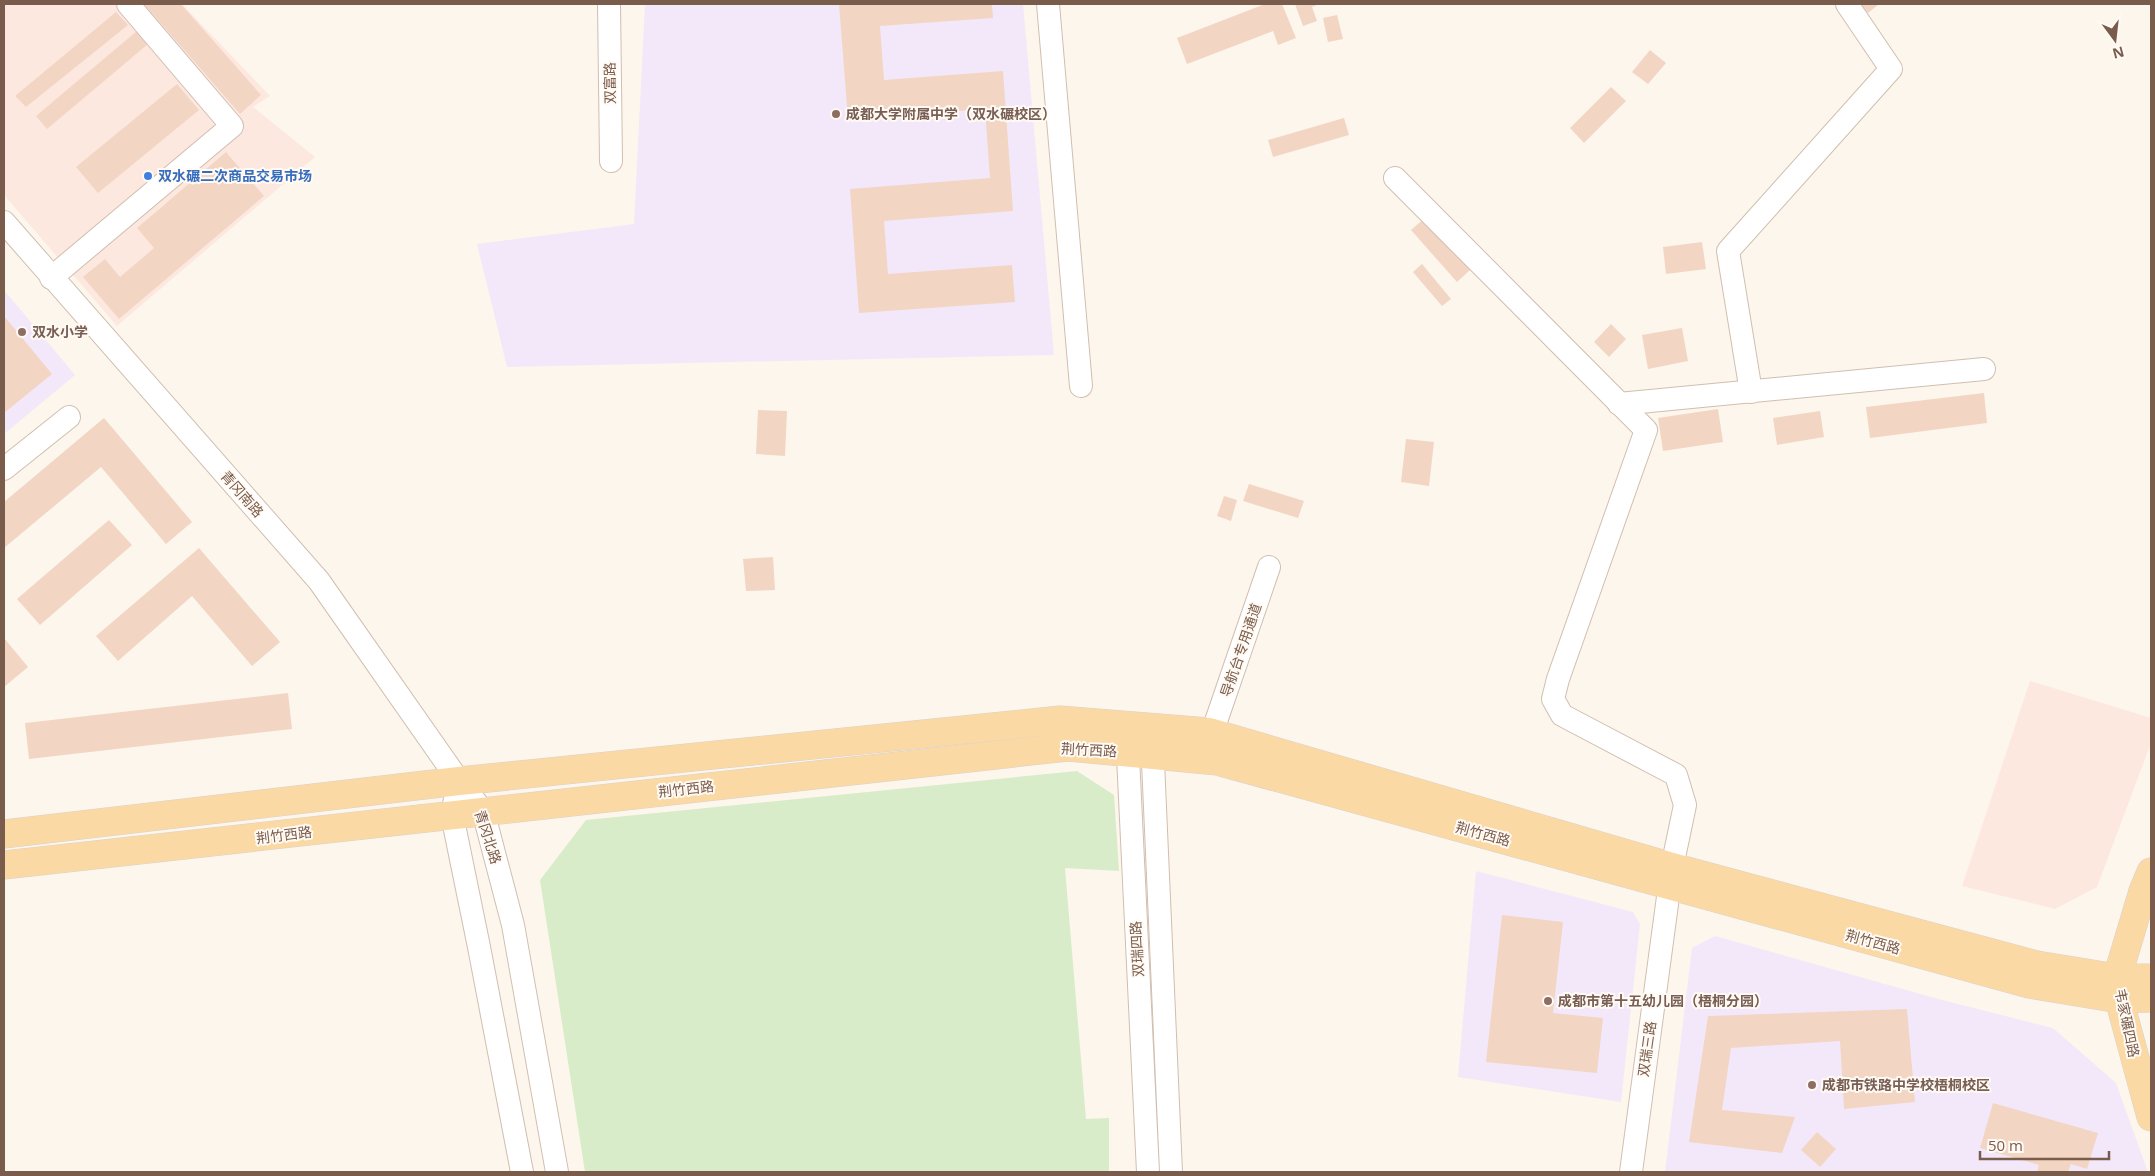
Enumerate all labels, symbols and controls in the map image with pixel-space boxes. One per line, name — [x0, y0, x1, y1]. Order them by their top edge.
north arrow — [2090, 15, 2140, 65]
text: N — [2111, 42, 2126, 64]
street label: 双富路 — [600, 62, 619, 104]
place label: 成都大学附属中学（双水碾校区） — [846, 104, 1056, 123]
marker: 成都大学附属中学（双水碾校区） — [830, 108, 842, 120]
place label: 双水碾二次商品交易市场 — [158, 166, 312, 185]
marker: 双水碾二次商品交易市场 — [142, 170, 154, 182]
place label: 双水小学 — [32, 322, 88, 341]
marker: 双水小学 — [16, 326, 28, 338]
street label: 青冈南路 — [217, 466, 268, 521]
street label: 导航台专用通道 — [1216, 600, 1265, 699]
street label: 荆竹西路 — [1061, 739, 1117, 760]
street label: 荆竹西路 — [657, 776, 715, 801]
street label: 青冈北路 — [471, 807, 506, 866]
street label: 荆竹西路 — [1454, 817, 1513, 850]
street label: 荆竹西路 — [255, 822, 313, 847]
street label: 双瑞四路 — [1126, 921, 1147, 977]
street label: 荆竹西路 — [1844, 925, 1903, 958]
street label: 韦家碾四路 — [2111, 987, 2144, 1059]
place label: 成都市第十五幼儿园（梧桐分园） — [1558, 991, 1768, 1010]
marker: 成都市第十五幼儿园（梧桐分园） — [1542, 995, 1554, 1007]
street label: 双瑞三路 — [1633, 1020, 1660, 1078]
place label: 成都市铁路中学校梧桐校区 — [1822, 1075, 1990, 1094]
marker: 成都市铁路中学校梧桐校区 — [1806, 1079, 1818, 1091]
scale bar — [1980, 1128, 2109, 1160]
text: 50 m — [1988, 1135, 2023, 1155]

